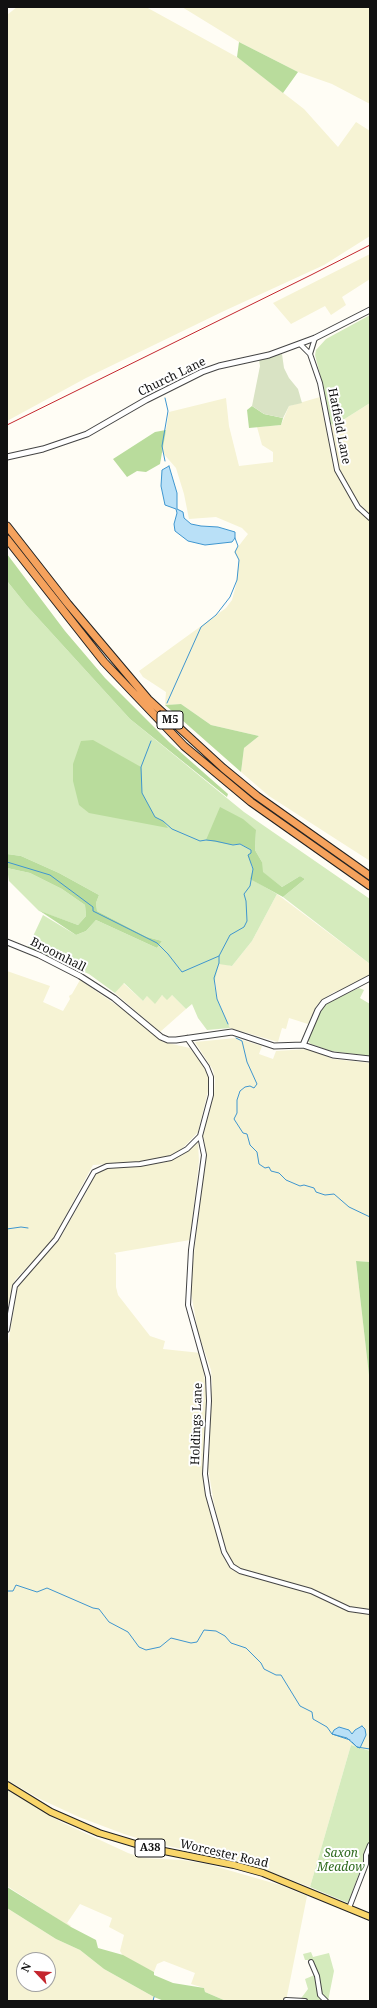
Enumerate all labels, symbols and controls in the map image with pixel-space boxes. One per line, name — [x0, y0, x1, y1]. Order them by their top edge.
street label: Church Lane — [136, 354, 208, 400]
street label: Hatfield Lane — [325, 387, 353, 465]
road number: M5 — [157, 711, 183, 729]
street label: Broomhall — [28, 935, 88, 975]
street label: Holdings Lane — [188, 1383, 206, 1465]
street label: Worcester Road — [178, 1837, 270, 1871]
road number: A38 — [135, 1839, 165, 1857]
park label: Saxon Meadow — [317, 1847, 365, 1875]
north arrow — [16, 1952, 56, 1992]
text: N — [17, 1960, 34, 1974]

